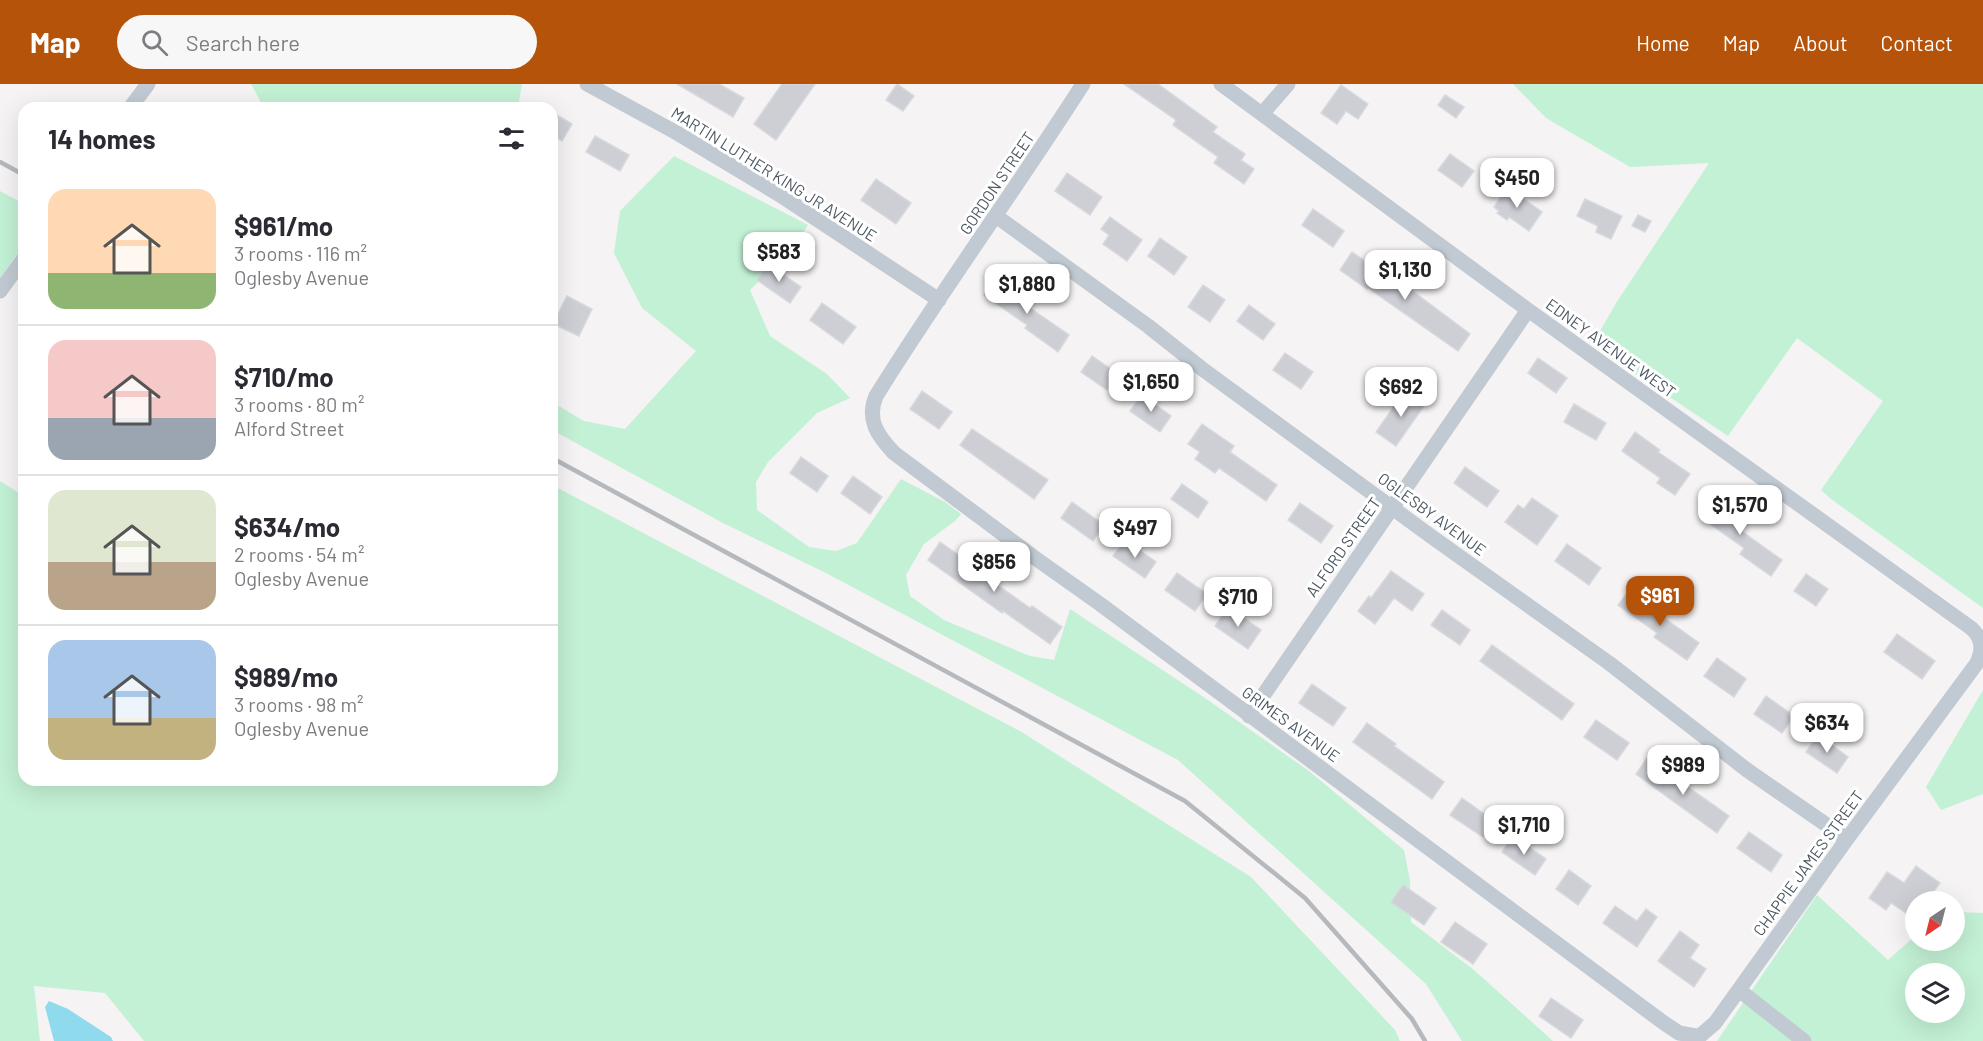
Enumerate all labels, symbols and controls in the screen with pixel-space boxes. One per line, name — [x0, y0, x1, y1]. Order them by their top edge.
search box — [117, 15, 537, 69]
text: Map — [30, 25, 81, 59]
icon: search — [138, 26, 171, 59]
text: Search here — [186, 29, 300, 55]
text: Home — [1636, 30, 1690, 55]
text: Map — [1723, 30, 1760, 55]
text: About — [1793, 30, 1848, 55]
text: Contact — [1881, 30, 1953, 55]
street label: MARTIN LUTHER KING JR AVENUE — [668, 102, 880, 245]
icon: filters — [495, 122, 528, 155]
text: 14 homes — [48, 123, 155, 154]
street label: GORDON STREET — [955, 128, 1038, 238]
pin: $450 — [1481, 158, 1553, 209]
text: $450 — [1494, 165, 1540, 189]
text: $961/mo — [234, 210, 333, 241]
icon: home — [96, 213, 168, 285]
pin: $583 — [743, 232, 815, 283]
text: $583 — [757, 239, 801, 263]
text: 3 rooms · 116 m² — [234, 241, 367, 265]
pin: $1,130 — [1356, 250, 1454, 301]
text: $1,130 — [1378, 257, 1432, 281]
pin: $1,880 — [978, 264, 1076, 315]
text: Oglesby Avenue — [234, 265, 369, 289]
text: $1,880 — [999, 271, 1055, 295]
street label: EDNEY AVENUE WEST — [1543, 294, 1680, 401]
text: $710/mo — [234, 361, 334, 392]
pin: $1,650 — [1102, 362, 1200, 413]
icon: home — [96, 364, 168, 436]
pin: $692 — [1365, 367, 1437, 418]
text: $1,650 — [1123, 369, 1179, 393]
text: $692 — [1379, 374, 1423, 398]
text: 3 rooms · 80 m² — [234, 392, 364, 416]
text: Alford Street — [234, 416, 345, 440]
street label: OGLESBY AVENUE — [1375, 468, 1490, 559]
pin: $1,570 — [1691, 485, 1789, 536]
text: $1,570 — [1712, 492, 1768, 516]
street label: ALFORD STREET — [1301, 493, 1384, 600]
pin: $497 — [1099, 508, 1171, 559]
text: $634/mo — [234, 511, 340, 542]
icon: home — [96, 514, 168, 586]
text: $497 — [1113, 515, 1157, 539]
text: 2 rooms · 54 m² — [234, 542, 364, 566]
pin: $856 — [958, 542, 1030, 593]
text: $856 — [972, 549, 1016, 573]
text: Oglesby Avenue — [234, 566, 369, 590]
pin: $961 — [1624, 576, 1696, 627]
pin: $710 — [1202, 577, 1274, 628]
text: $961 — [1640, 583, 1680, 607]
text: $710 — [1218, 584, 1258, 608]
text: $989/mo — [234, 661, 338, 692]
icon: home — [96, 664, 168, 736]
street label: GRIMES AVENUE — [1239, 682, 1344, 765]
text: 3 rooms · 98 m² — [234, 692, 364, 716]
pin: $634 — [1791, 703, 1863, 754]
text: $634 — [1804, 710, 1850, 734]
text: Oglesby Avenue — [234, 716, 369, 740]
pin: $989 — [1647, 745, 1719, 796]
text: $989 — [1661, 752, 1705, 776]
street label: CHAPPIE JAMES STREET — [1749, 786, 1867, 939]
pin: $1,710 — [1475, 805, 1573, 856]
text: $1,710 — [1498, 812, 1550, 836]
north arrow — [1905, 891, 1965, 951]
map controls — [1905, 891, 1965, 1023]
button: layers — [1905, 963, 1965, 1023]

